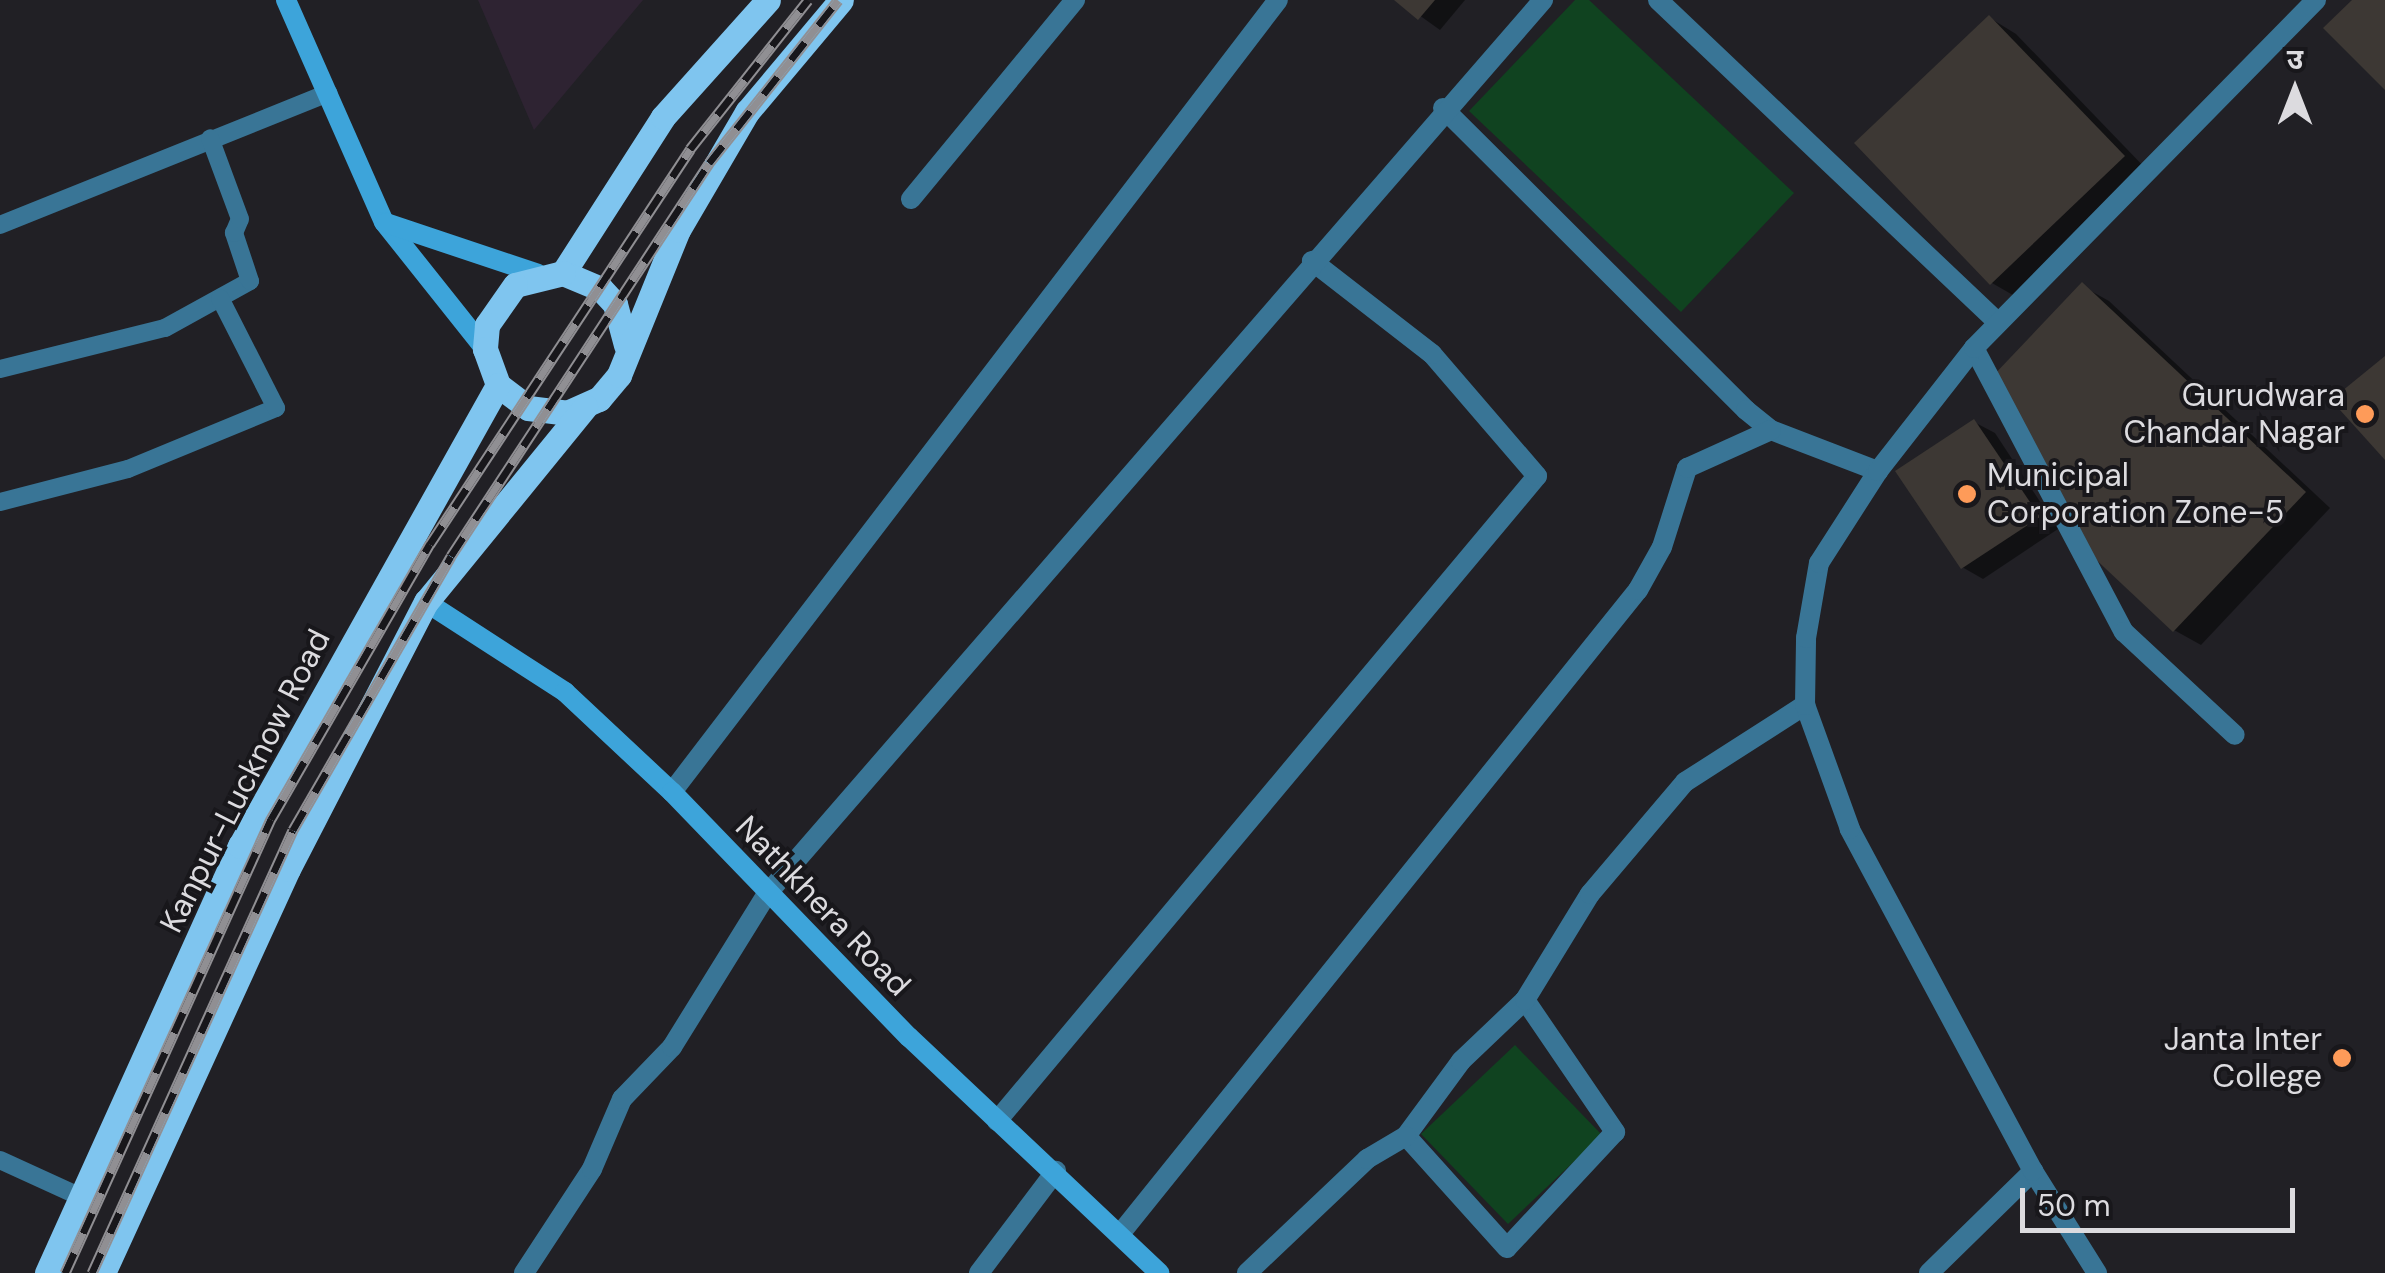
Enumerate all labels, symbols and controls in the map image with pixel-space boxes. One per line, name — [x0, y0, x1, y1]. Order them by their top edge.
north arrow — [2245, 40, 2345, 140]
text: उ — [2287, 41, 2303, 78]
place label: Gurudwara Chandar Nagar — [2123, 377, 2345, 452]
marker: Gurudwara Chandar Nagar — [2354, 403, 2376, 425]
place label: Municipal Corporation Zone-5 — [1987, 457, 2284, 532]
marker: Municipal Corporation Zone-5 — [1956, 483, 1978, 505]
street label: Kanpur-Lucknow Road — [152, 623, 338, 939]
street label: Nathkhera Road — [728, 808, 918, 1004]
place label: Janta Inter College — [2164, 1021, 2322, 1096]
marker: Janta Inter College — [2331, 1047, 2353, 1069]
scale bar — [2025, 1168, 2300, 1230]
text: 50 m — [2037, 1186, 2111, 1225]

